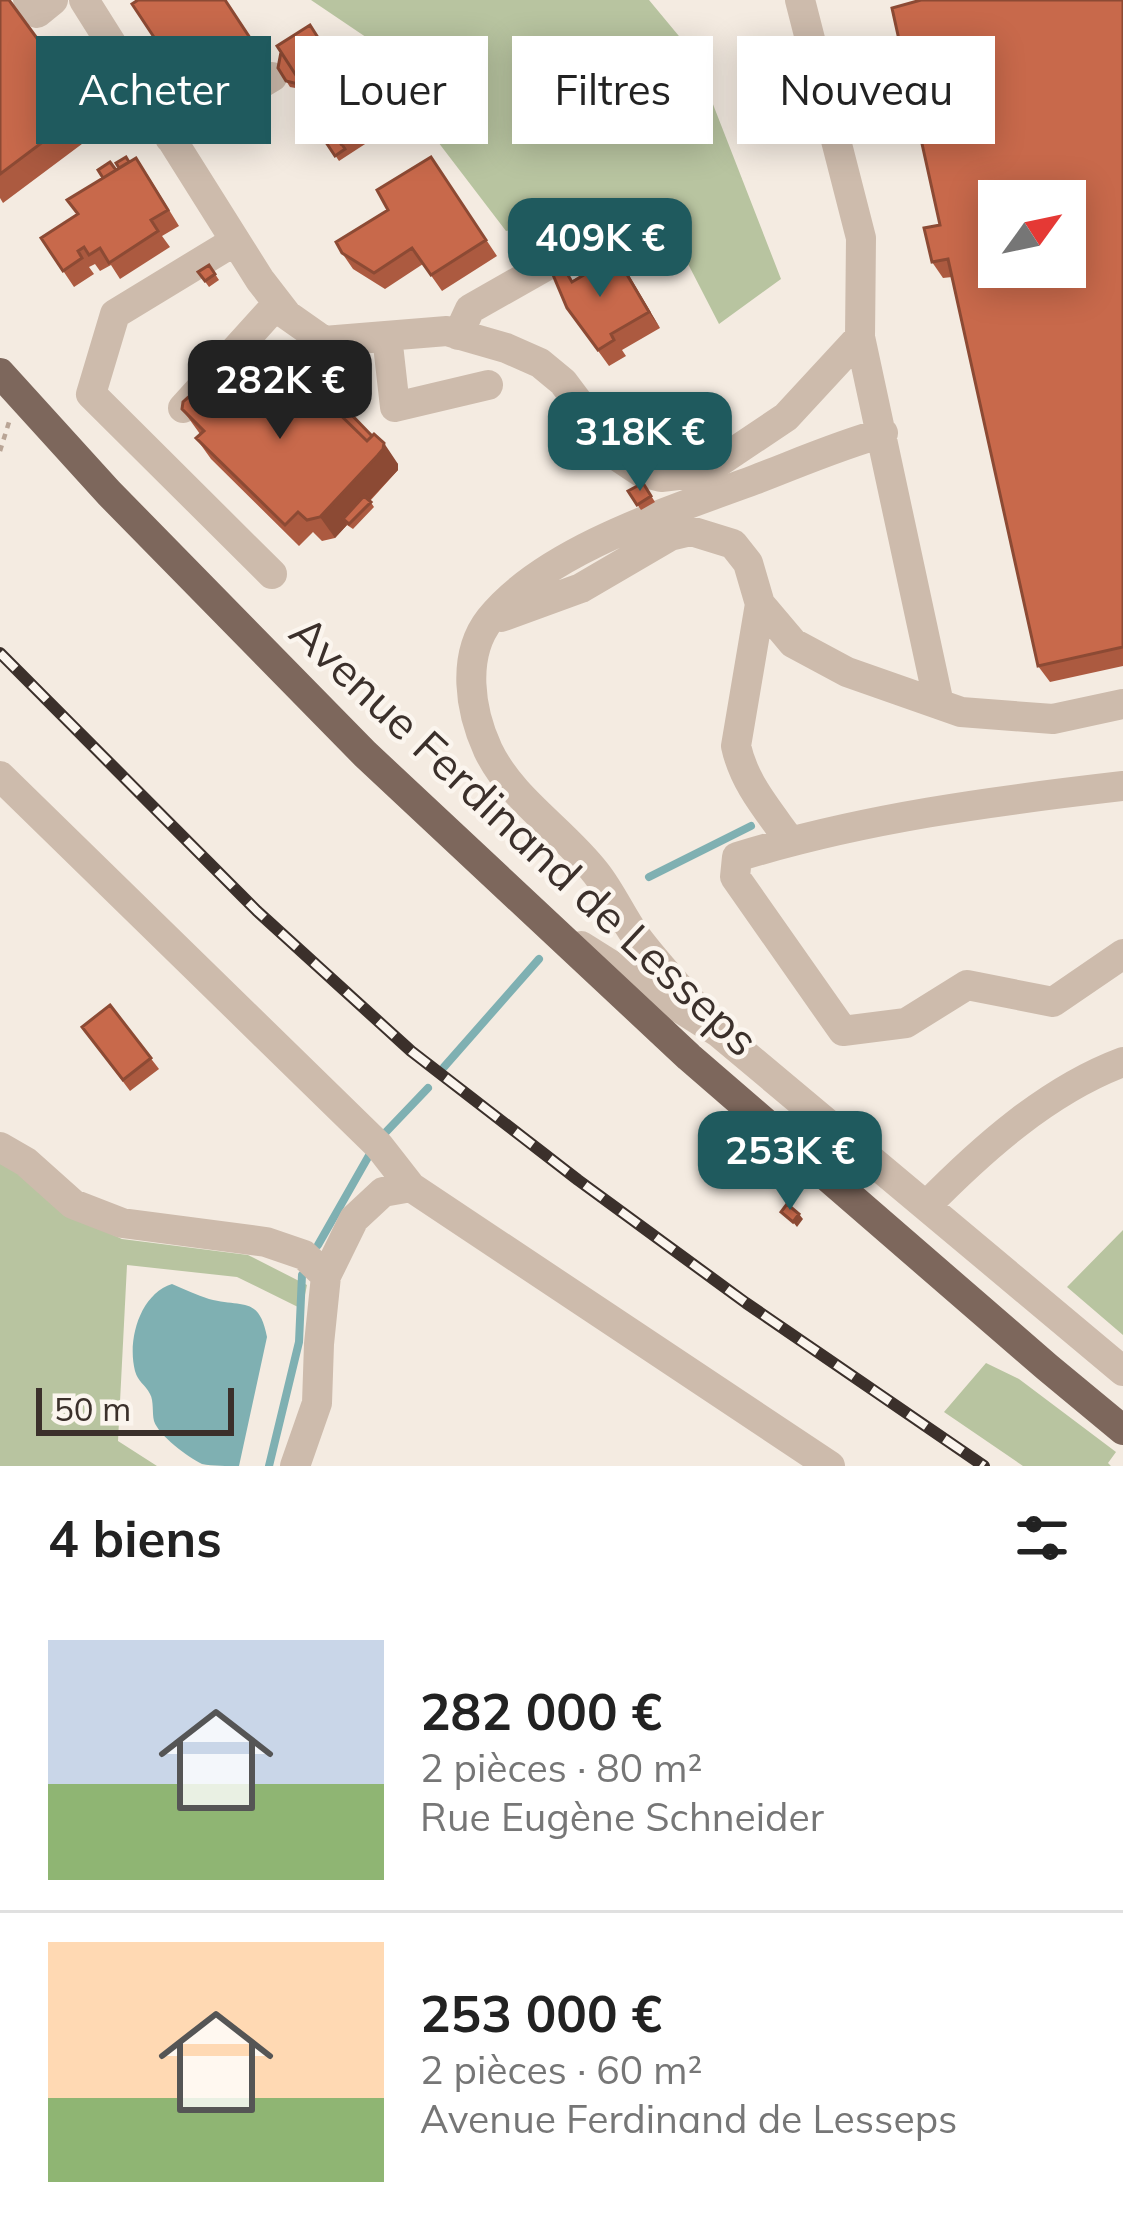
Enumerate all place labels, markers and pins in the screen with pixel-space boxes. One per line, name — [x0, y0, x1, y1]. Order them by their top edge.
pin: 409K € — [502, 198, 698, 300]
pin: 282K € — [182, 340, 378, 442]
pin: 318K € — [542, 392, 738, 494]
pin: 253K € — [692, 1111, 888, 1213]

